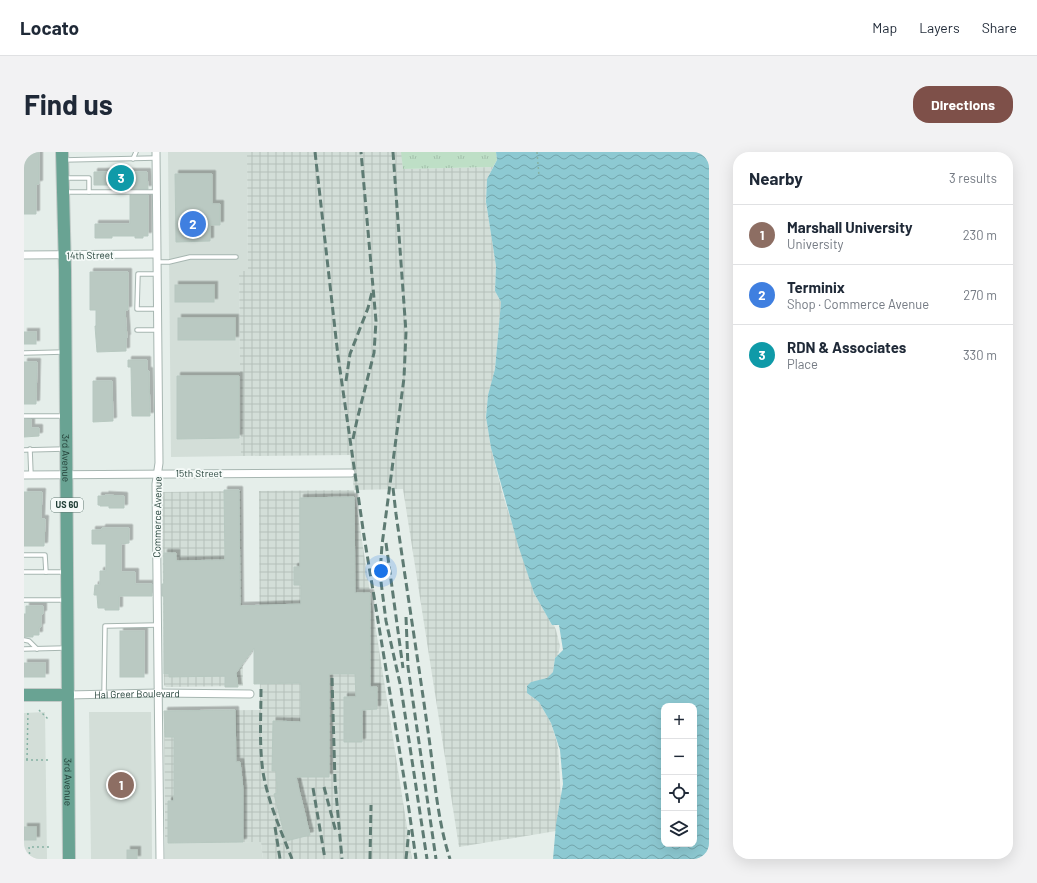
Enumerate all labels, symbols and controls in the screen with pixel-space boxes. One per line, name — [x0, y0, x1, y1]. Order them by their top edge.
text: Locato — [20, 16, 79, 39]
text: Map — [872, 19, 897, 36]
text: Layers — [919, 19, 960, 36]
text: Share — [982, 19, 1017, 36]
button: Directions — [913, 86, 1013, 123]
text: Find us — [24, 87, 113, 121]
pin: 3 — [108, 163, 134, 193]
text: Nearby — [749, 168, 803, 188]
text: 3 results — [949, 170, 997, 186]
pin: 2 — [180, 209, 206, 239]
text: Marshall University — [787, 218, 912, 236]
text: 1 — [760, 227, 764, 243]
text: 230 m — [963, 227, 997, 243]
text: University — [787, 236, 844, 252]
street label: 14th Street — [66, 249, 114, 261]
text: Terminix — [787, 278, 845, 296]
text: 2 — [758, 287, 766, 303]
text: 270 m — [963, 287, 997, 303]
text: Shop · Commerce Avenue — [787, 296, 929, 312]
text: RDN & Associates — [787, 338, 906, 356]
text: 3 — [758, 347, 766, 363]
text: 330 m — [963, 347, 997, 363]
text: Place — [787, 356, 818, 372]
street label: 3rd Avenue — [60, 434, 72, 482]
street label: 15th Street — [176, 467, 223, 479]
street label: Commerce Avenue — [150, 476, 164, 558]
road number: US 60 — [51, 498, 83, 512]
your location — [371, 561, 391, 581]
street label: Hal Greer Boulevard — [94, 687, 180, 700]
map controls — [661, 703, 697, 847]
button: + — [661, 703, 697, 739]
button: − — [661, 739, 697, 775]
street label: 3rd Avenue — [62, 758, 75, 806]
pin: 1 — [108, 770, 134, 800]
button: locate — [661, 775, 697, 811]
button: layers — [661, 811, 697, 847]

